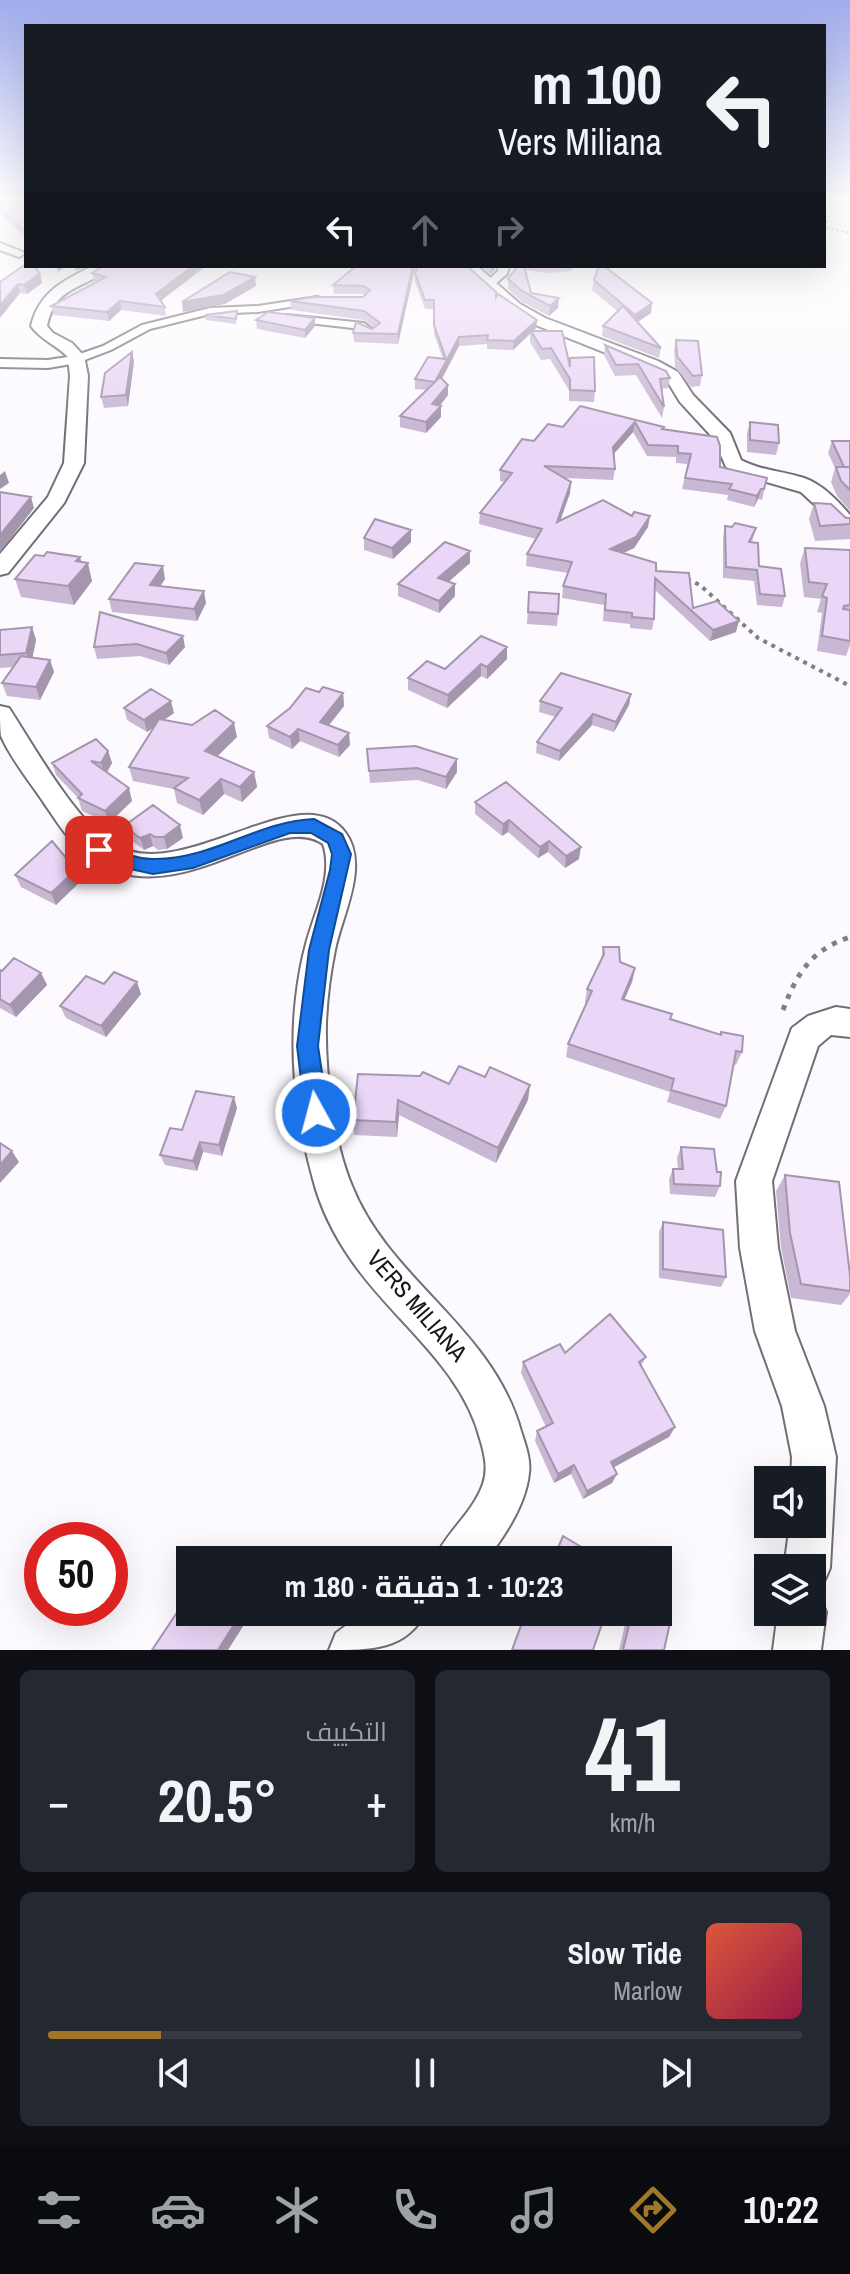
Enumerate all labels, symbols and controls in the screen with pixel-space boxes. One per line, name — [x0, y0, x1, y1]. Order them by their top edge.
text: 100 m — [532, 46, 662, 121]
icon: left — [690, 56, 794, 160]
text: Vers Miliana — [498, 118, 662, 166]
icon: left — [319, 208, 363, 252]
icon: ahead — [403, 208, 447, 252]
icon: right — [487, 208, 531, 252]
pin — [65, 816, 133, 884]
icon: arrive — [77, 828, 121, 872]
position arrow — [274, 1071, 358, 1155]
street label: VERS MILIANA — [360, 1243, 476, 1368]
map controls — [754, 1466, 826, 1626]
button: sound — [754, 1466, 826, 1538]
speed limit sign: 50 — [24, 1522, 128, 1626]
button: layers — [754, 1554, 826, 1626]
text: 10:23 · 1 دقيقة · 180 m — [284, 1566, 564, 1606]
text: 41 — [585, 1683, 680, 1823]
text: التكييف — [305, 1714, 387, 1749]
text: 20.5° — [158, 1760, 277, 1841]
text: − — [48, 1771, 69, 1831]
text: + — [366, 1771, 387, 1831]
text: km/h — [609, 1805, 656, 1840]
text: Slow Tide — [568, 1933, 682, 1973]
text: Marlow — [613, 1973, 682, 2008]
icon: previous — [152, 2051, 196, 2095]
icon: pause — [403, 2051, 447, 2095]
icon: next — [654, 2051, 698, 2095]
icon: filters — [31, 2182, 87, 2238]
icon: car — [150, 2182, 206, 2238]
icon: climate — [269, 2182, 325, 2238]
icon: phone — [387, 2182, 443, 2238]
icon: music — [506, 2182, 562, 2238]
icon: directions — [625, 2182, 681, 2238]
text: 10:22 — [743, 2186, 819, 2234]

